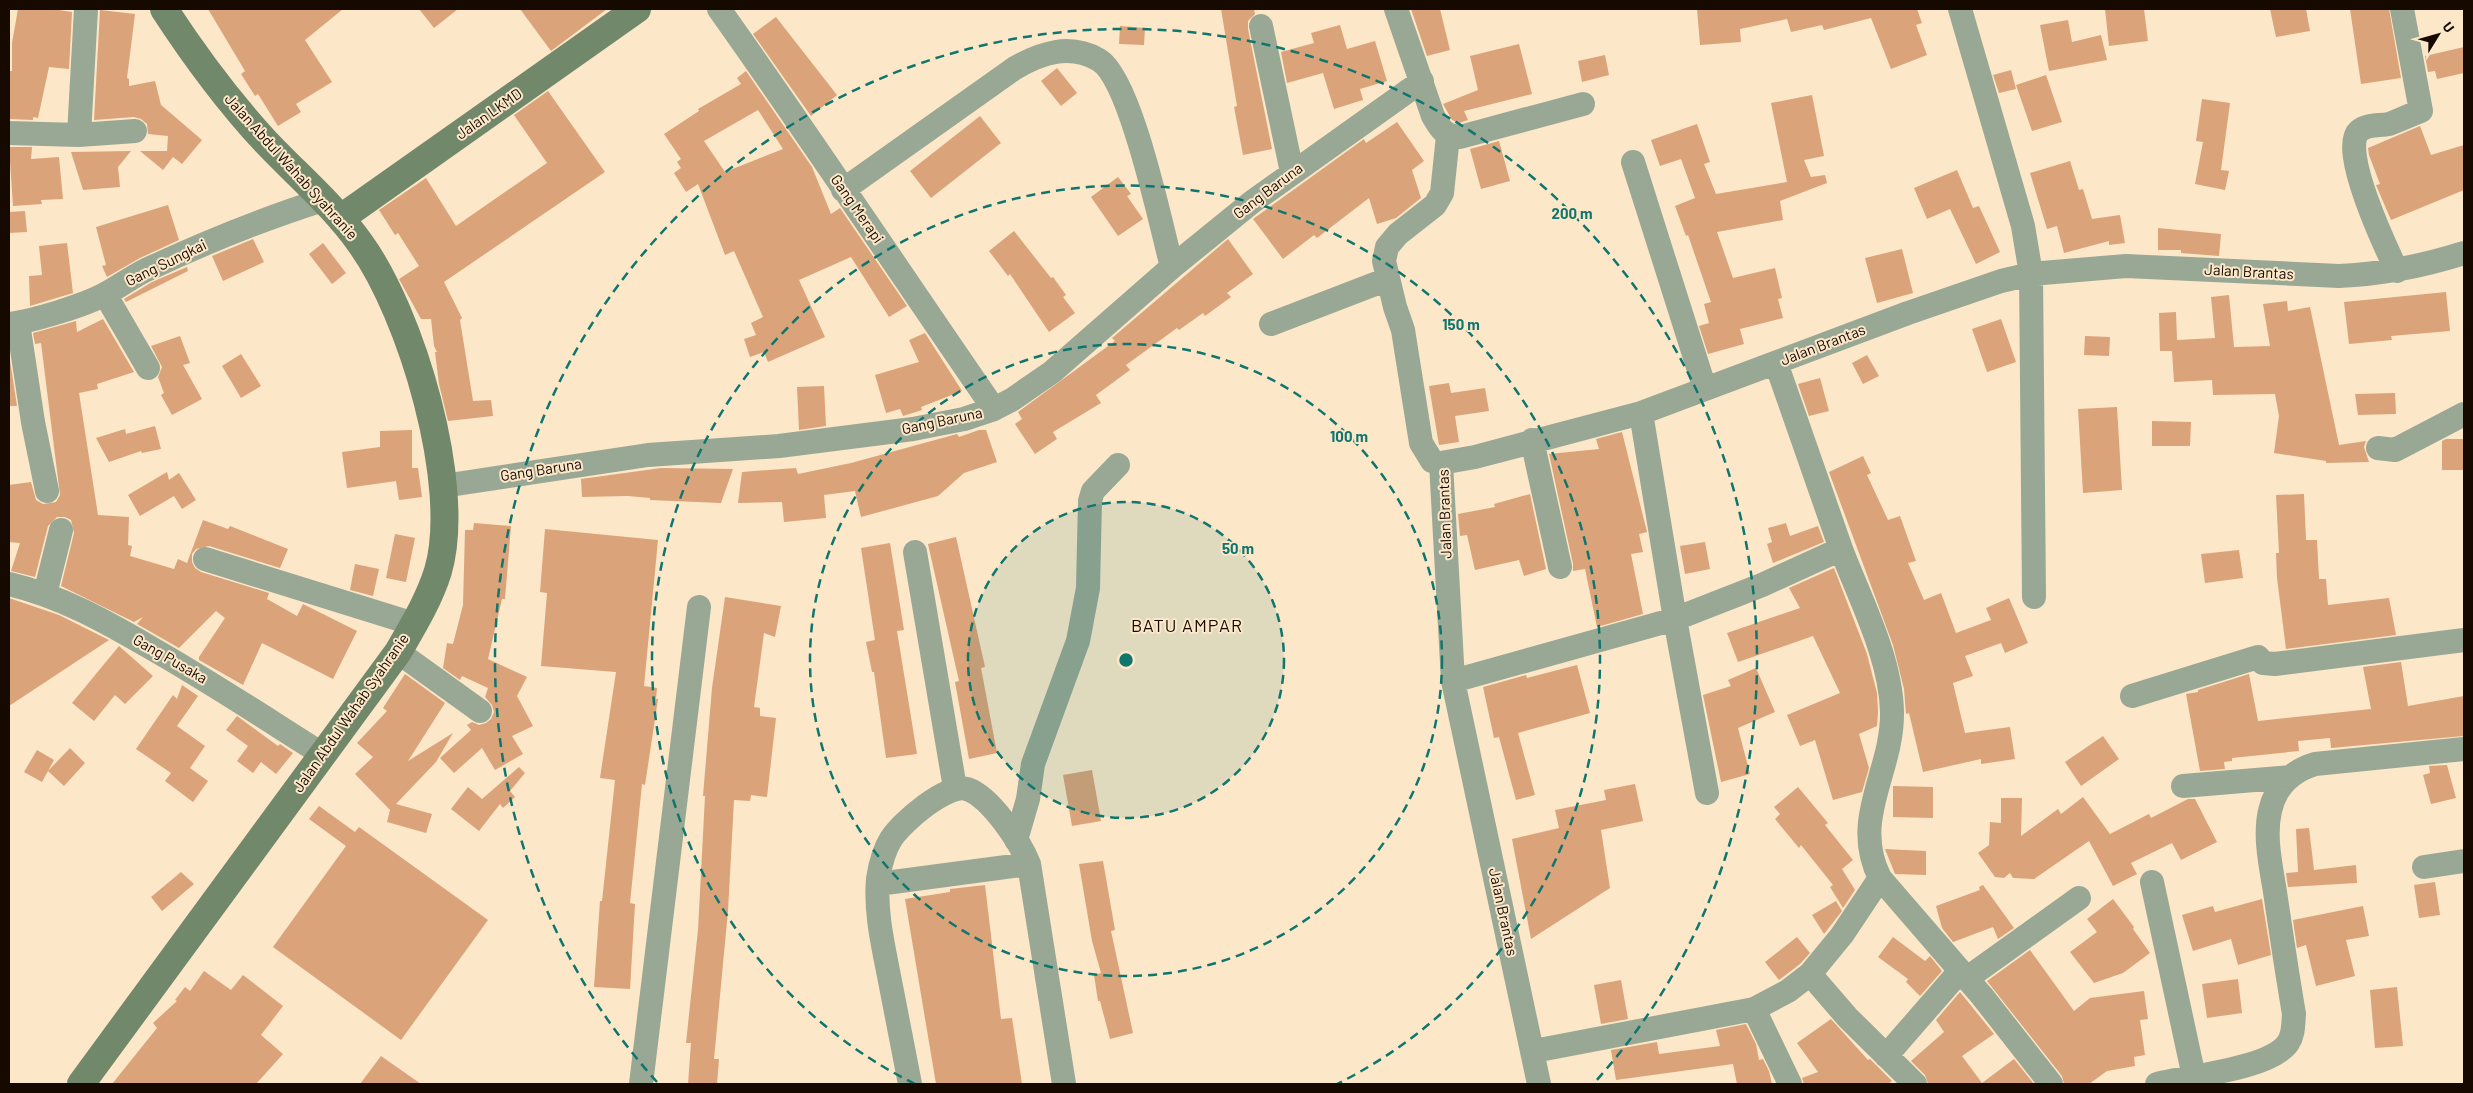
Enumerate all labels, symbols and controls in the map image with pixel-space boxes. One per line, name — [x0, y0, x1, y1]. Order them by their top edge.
north arrow — [2413, 10, 2463, 60]
text: U — [2439, 18, 2458, 36]
street label: Jalan LKMD — [452, 84, 525, 142]
street label: Jalan Abdul Wahab Syahranie — [222, 90, 362, 243]
street label: Gang Baruna — [1229, 158, 1306, 222]
street label: Gang Merapi — [828, 171, 888, 246]
text: 200 m — [1551, 204, 1593, 222]
street label: Gang Sungkai — [122, 235, 209, 289]
street label: Jalan Brantas — [2204, 260, 2294, 282]
text: 150 m — [1442, 315, 1480, 333]
street label: Jalan Brantas — [1778, 320, 1868, 368]
street label: Gang Baruna — [900, 403, 984, 437]
text: 100 m — [1330, 427, 1368, 445]
street label: Gang Baruna — [499, 454, 583, 484]
street label: Jalan Brantas — [1433, 469, 1455, 559]
text: 50 m — [1222, 539, 1254, 557]
district label: BATU AMPAR — [1131, 614, 1243, 636]
street label: Gang Pusaka — [130, 630, 211, 687]
street label: Jalan Abdul Wahab Syahranie — [288, 630, 412, 795]
centre of rings — [1117, 651, 1135, 669]
street label: Jalan Brantas — [1486, 866, 1522, 957]

